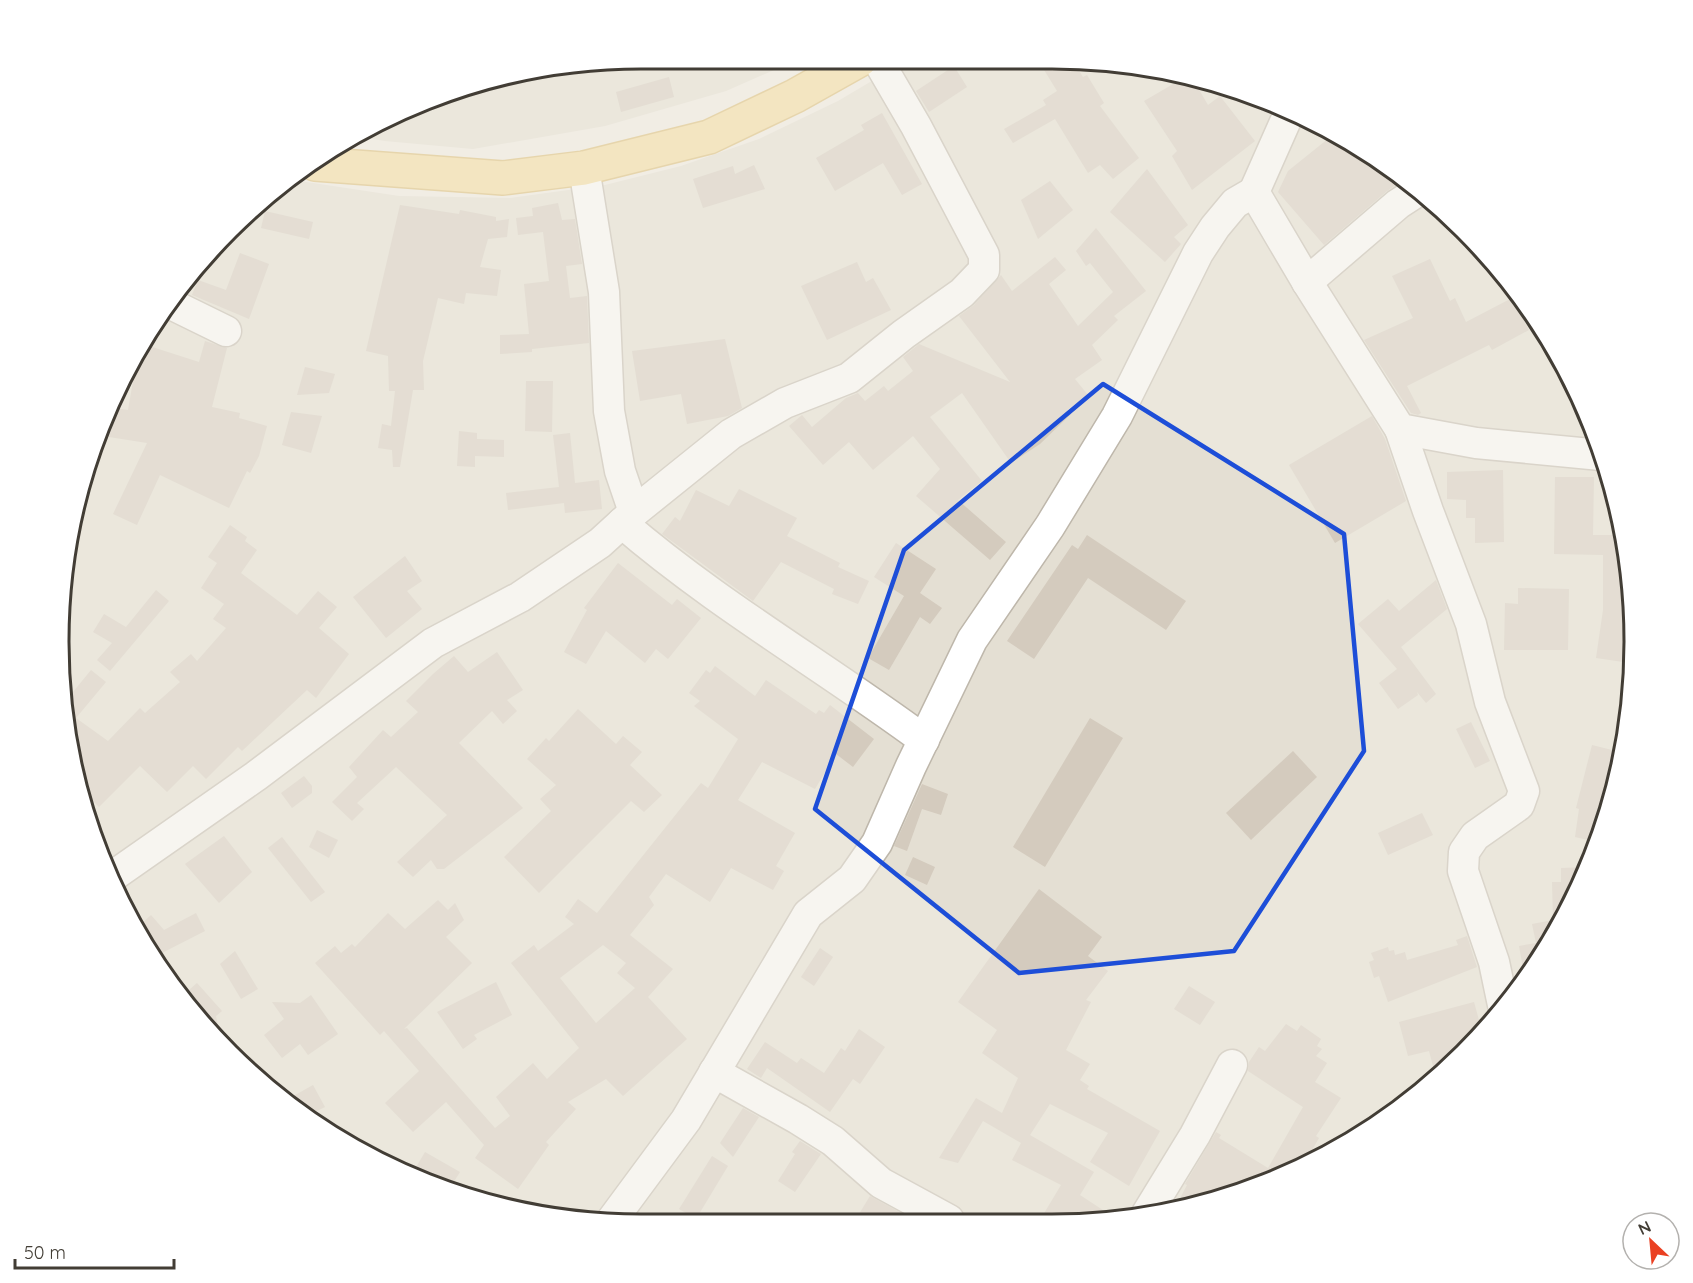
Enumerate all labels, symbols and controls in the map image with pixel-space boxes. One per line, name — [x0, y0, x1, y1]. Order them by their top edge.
north arrow — [1621, 1211, 1681, 1271]
text: N — [1635, 1216, 1654, 1239]
scale bar — [15, 1232, 174, 1270]
text: 50 m — [24, 1241, 66, 1264]

